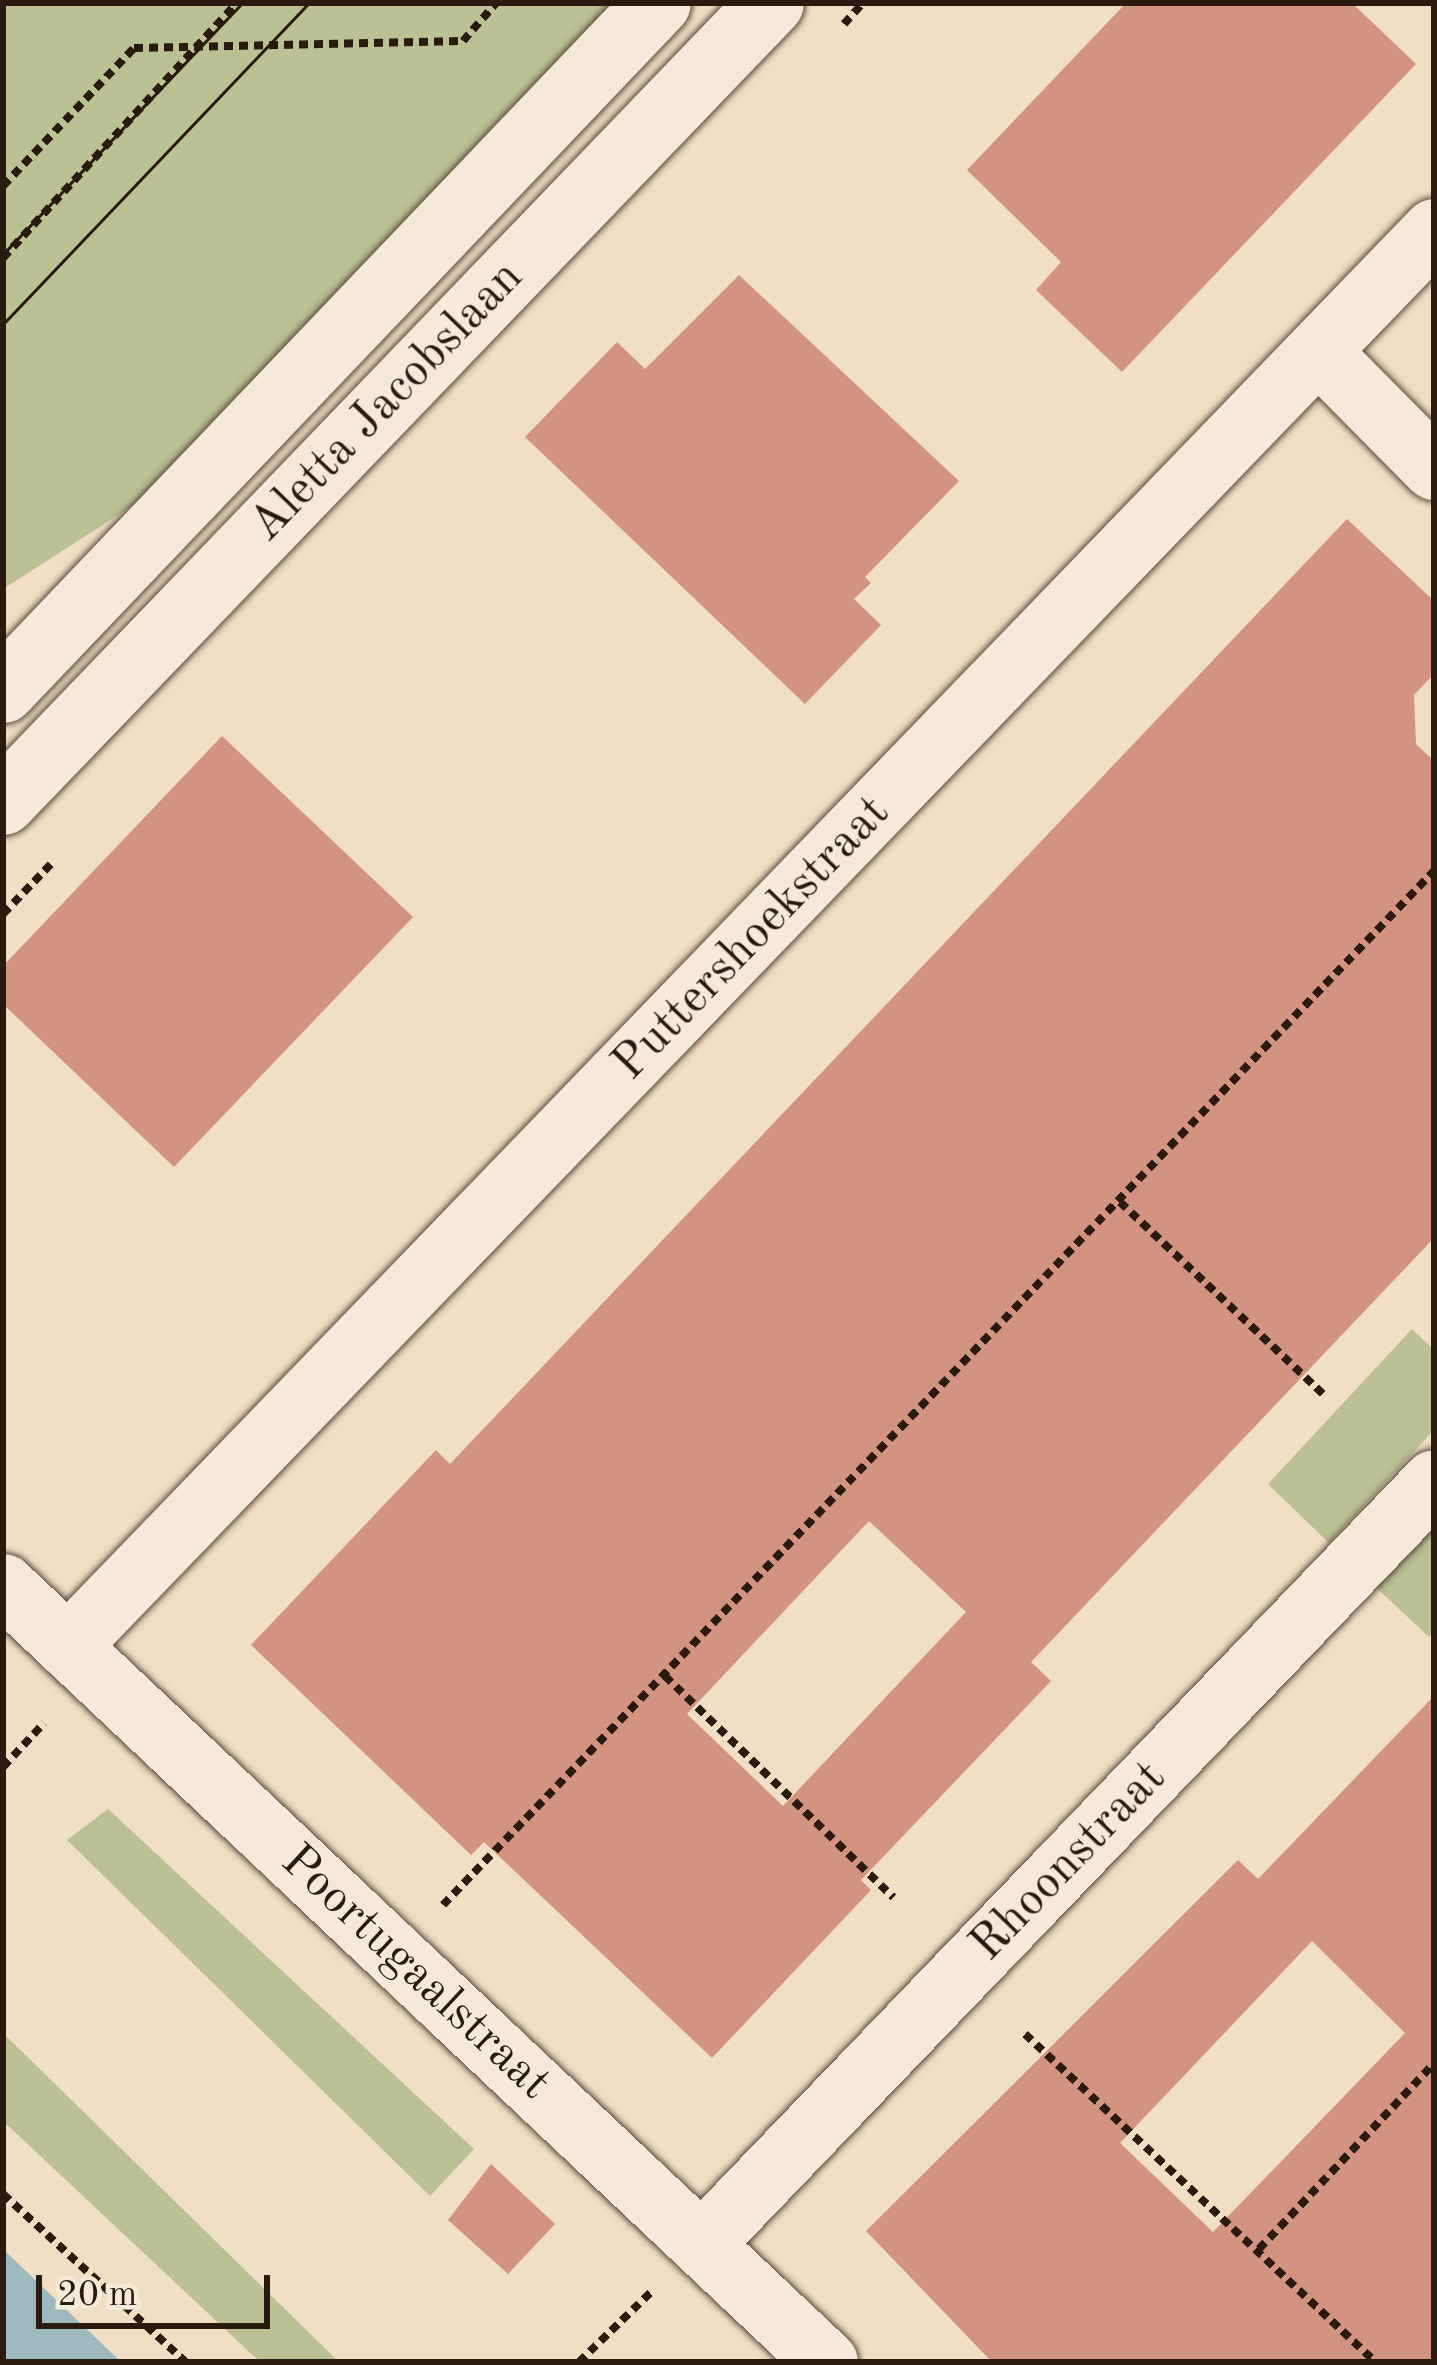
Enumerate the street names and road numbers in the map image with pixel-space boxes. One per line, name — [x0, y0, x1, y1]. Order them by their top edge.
street label: Aletta Jacobslaan — [238, 249, 536, 555]
street label: Puttershoekstraat — [602, 785, 902, 1093]
street label: Rhoonstraat — [960, 1750, 1178, 1974]
street label: Poortugaalstraat — [268, 1833, 562, 2113]

